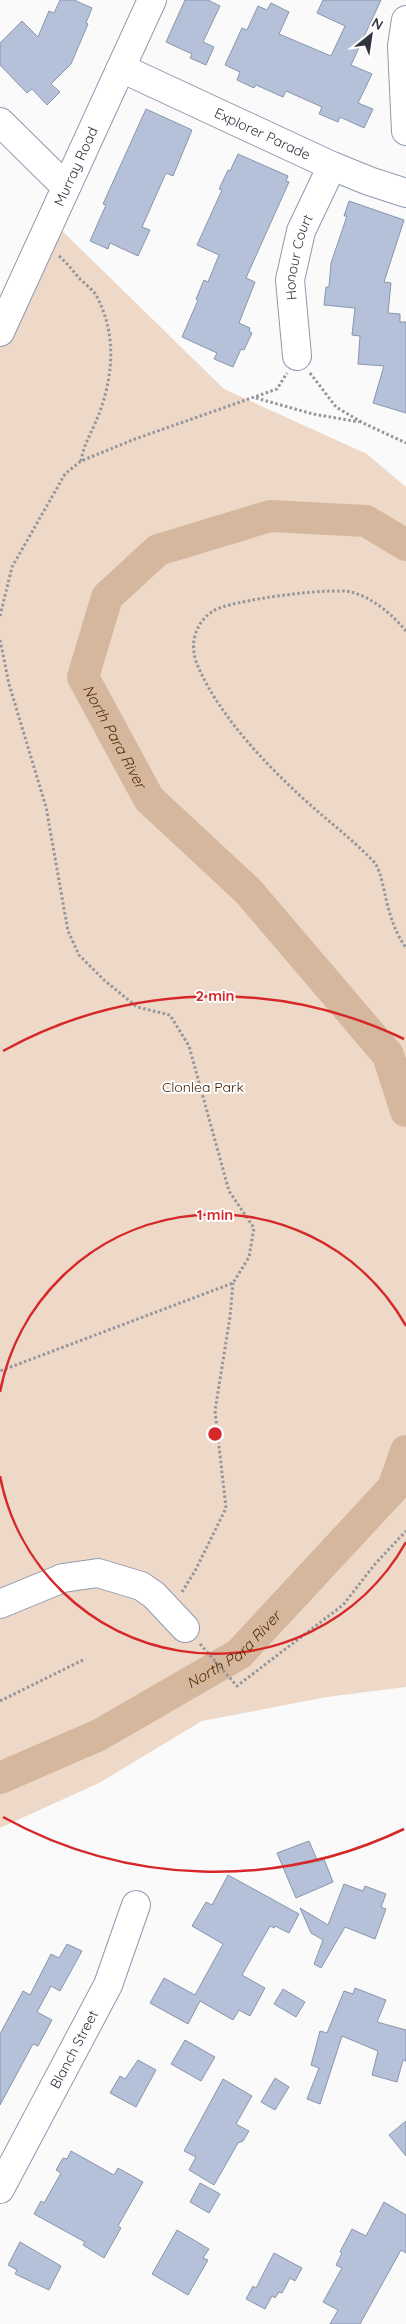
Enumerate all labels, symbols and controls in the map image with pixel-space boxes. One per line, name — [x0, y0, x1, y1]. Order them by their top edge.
north arrow — [346, 10, 396, 60]
text: N — [369, 13, 386, 34]
street label: Explorer Parade — [212, 104, 313, 164]
street label: Murray Road — [50, 124, 102, 209]
street label: Honour Court — [281, 211, 317, 301]
water label: North Para River — [79, 681, 152, 794]
text: 2 min — [195, 986, 235, 1005]
park label: Clonlea Park — [162, 1078, 244, 1096]
text: 1 min — [197, 1205, 233, 1224]
centre of rings — [206, 1425, 224, 1443]
water label: North Para River — [183, 1605, 286, 1692]
street label: Blanch Street — [46, 2007, 102, 2092]

